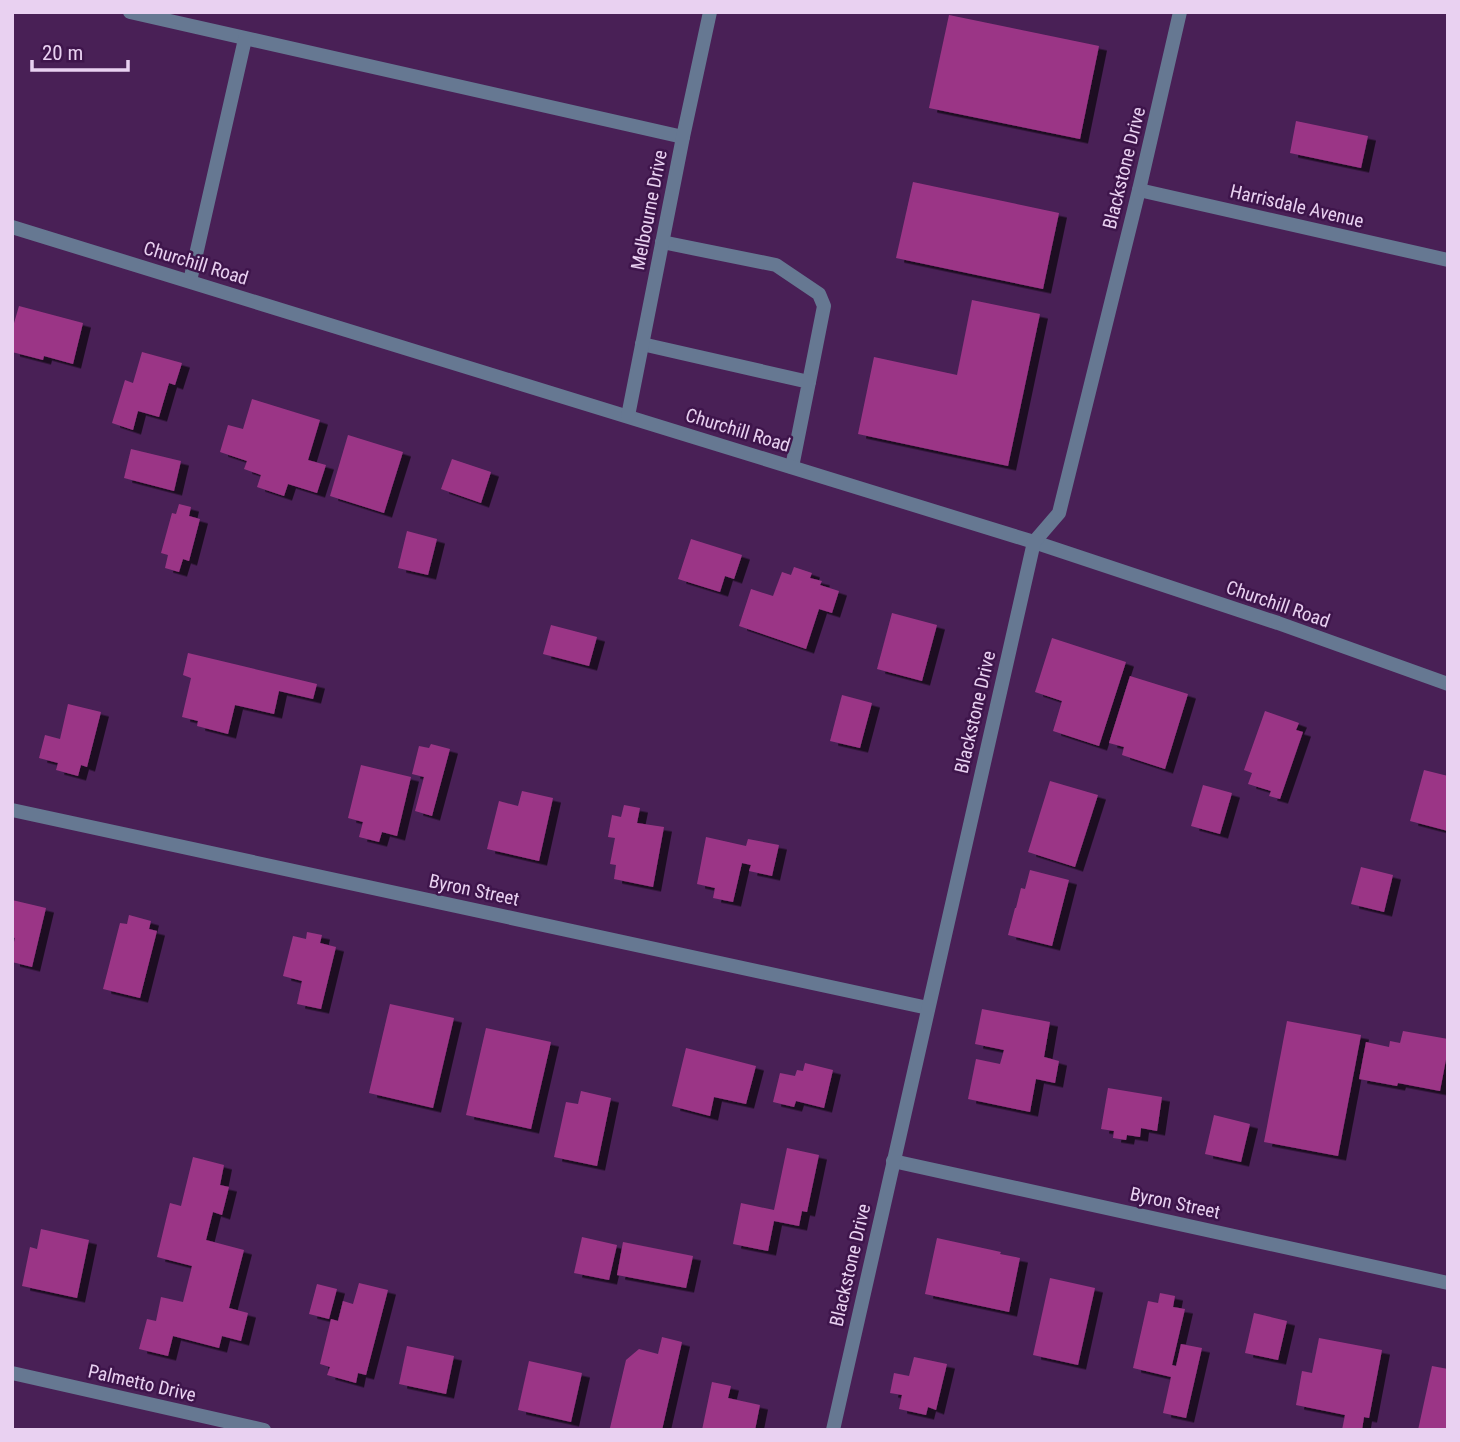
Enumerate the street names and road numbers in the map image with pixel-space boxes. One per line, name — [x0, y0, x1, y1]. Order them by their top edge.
street label: Blackstone Drive — [1098, 104, 1150, 232]
street label: Melbourne Drive — [626, 148, 672, 272]
street label: Harrisdale Avenue — [1228, 179, 1366, 233]
street label: Churchill Road — [141, 236, 251, 290]
street label: Churchill Road — [683, 403, 793, 457]
street label: Churchill Road — [1223, 575, 1333, 633]
street label: Blackstone Drive — [950, 648, 1000, 776]
street label: Byron Street — [427, 869, 521, 911]
street label: Byron Street — [1128, 1182, 1222, 1224]
street label: Blackstone Drive — [825, 1201, 875, 1329]
street label: Palmetto Drive — [86, 1359, 198, 1407]

